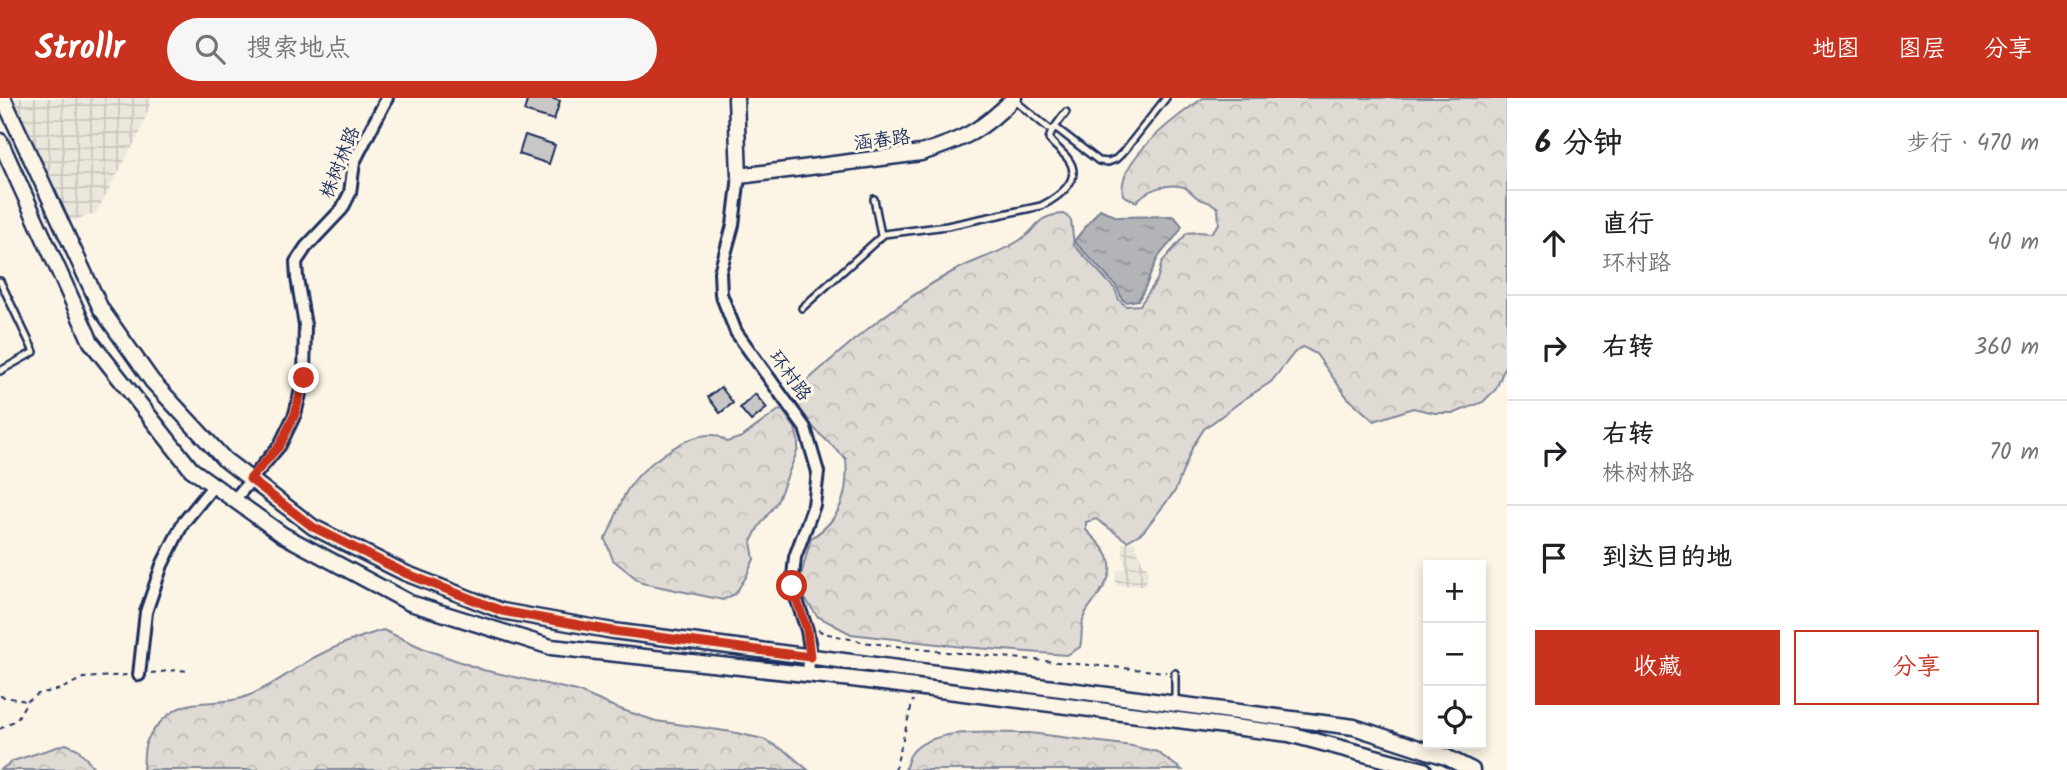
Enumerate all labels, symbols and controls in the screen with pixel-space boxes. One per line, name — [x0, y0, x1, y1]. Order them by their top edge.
search box — [167, 18, 657, 81]
text: Strollr — [35, 23, 125, 76]
text: 搜索地点 — [247, 28, 351, 70]
icon: search — [191, 30, 229, 68]
text: 地图 — [1812, 30, 1860, 69]
text: 图层 — [1898, 30, 1946, 69]
text: 分享 — [1984, 30, 2032, 69]
text: 6 分钟 — [1535, 120, 1623, 168]
street label: 株树林路 — [313, 122, 369, 204]
street label: 涵春路 — [852, 123, 912, 159]
text: 步行 · 470 m — [1907, 126, 2039, 162]
text: 直行 — [1602, 204, 1654, 246]
icon: ahead — [1535, 224, 1573, 262]
text: 40 m — [1987, 225, 2039, 261]
text: 环村路 — [1602, 246, 1671, 282]
text: 右转 — [1602, 327, 1654, 369]
icon: right — [1535, 329, 1573, 367]
text: 360 m — [1974, 330, 2039, 366]
street label: 环村路 — [760, 344, 818, 408]
route end — [288, 362, 319, 393]
text: 右转 — [1602, 414, 1654, 456]
icon: right — [1535, 434, 1573, 472]
text: 70 m — [1989, 435, 2039, 471]
text: 株树林路 — [1602, 456, 1694, 492]
text: 到达目的地 — [1602, 537, 1732, 579]
icon: arrive — [1535, 539, 1573, 577]
map controls — [1423, 560, 1486, 749]
button: + — [1423, 560, 1486, 623]
route start — [776, 570, 807, 601]
button: − — [1423, 623, 1486, 686]
button: 收藏 — [1535, 630, 1780, 705]
button: 分享 — [1794, 630, 2039, 705]
button: locate — [1423, 686, 1486, 749]

